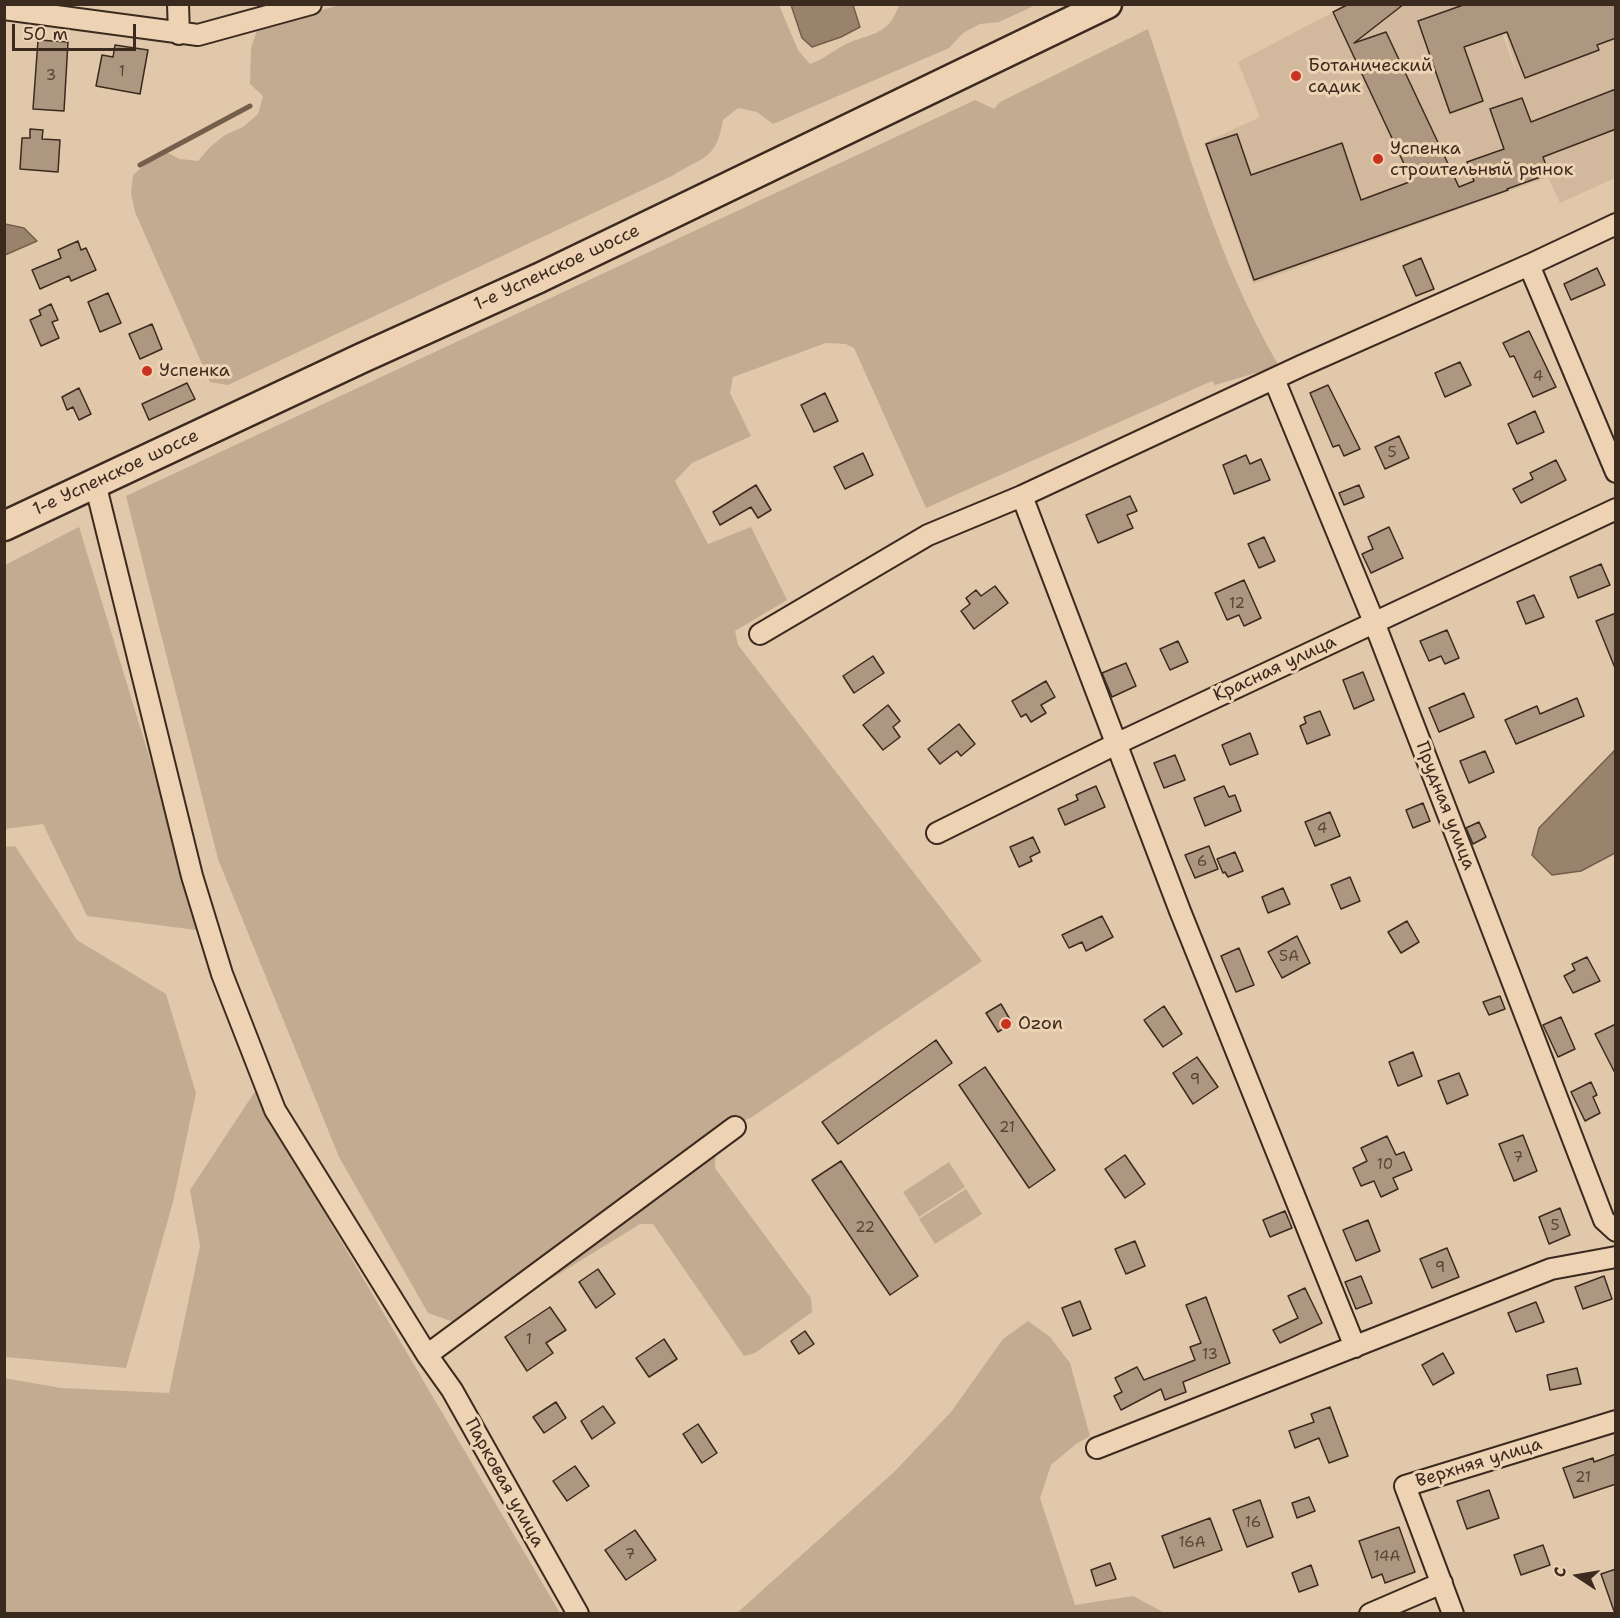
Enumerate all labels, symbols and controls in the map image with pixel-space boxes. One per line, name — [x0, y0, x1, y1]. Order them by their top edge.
scale bar — [15, 12, 140, 50]
text: 50 m — [23, 22, 68, 46]
place label: Ботанический садик — [1308, 55, 1433, 98]
house number: 1 — [119, 63, 125, 81]
house number: 3 — [46, 67, 56, 85]
marker: Ботанический садик — [1289, 69, 1303, 83]
place label: Успенка строительный рынок — [1390, 138, 1573, 180]
marker: Успенка строительный рынок — [1371, 152, 1385, 166]
street label: 1-е Успенское шоссе — [471, 220, 643, 316]
place label: Успенка — [159, 360, 230, 382]
marker: Успенка — [140, 364, 154, 378]
house number: 4 — [1533, 368, 1543, 386]
street label: 1-е Успенское шоссе — [30, 425, 202, 521]
house number: 5 — [1387, 444, 1397, 462]
house number: 12 — [1229, 595, 1245, 613]
street label: Красная улица — [1210, 631, 1340, 707]
street label: Прудная улица — [1411, 739, 1479, 873]
house number: 4 — [1317, 820, 1327, 838]
house number: 6 — [1197, 853, 1207, 871]
house number: 5А — [1279, 948, 1299, 966]
place label: Ozon — [1018, 1013, 1063, 1035]
marker: Ozon — [999, 1017, 1013, 1031]
house number: 9 — [1190, 1071, 1200, 1089]
house number: 21 — [999, 1119, 1015, 1137]
house number: 7 — [1513, 1149, 1523, 1167]
house number: 10 — [1377, 1156, 1393, 1174]
house number: 5 — [1550, 1217, 1560, 1235]
house number: 22 — [855, 1219, 875, 1237]
house number: 9 — [1435, 1259, 1445, 1277]
house number: 1 — [526, 1331, 532, 1349]
house number: 13 — [1202, 1346, 1218, 1364]
street label: Парковая улица — [460, 1415, 548, 1551]
street label: Верхняя улица — [1413, 1434, 1545, 1492]
house number: 21 — [1575, 1469, 1591, 1487]
house number: 16 — [1245, 1514, 1261, 1532]
house number: 16А — [1178, 1534, 1206, 1552]
house number: 7 — [625, 1546, 635, 1564]
north arrow — [1548, 1546, 1608, 1606]
house number: 14А — [1374, 1548, 1400, 1566]
text: С — [1549, 1565, 1571, 1579]

